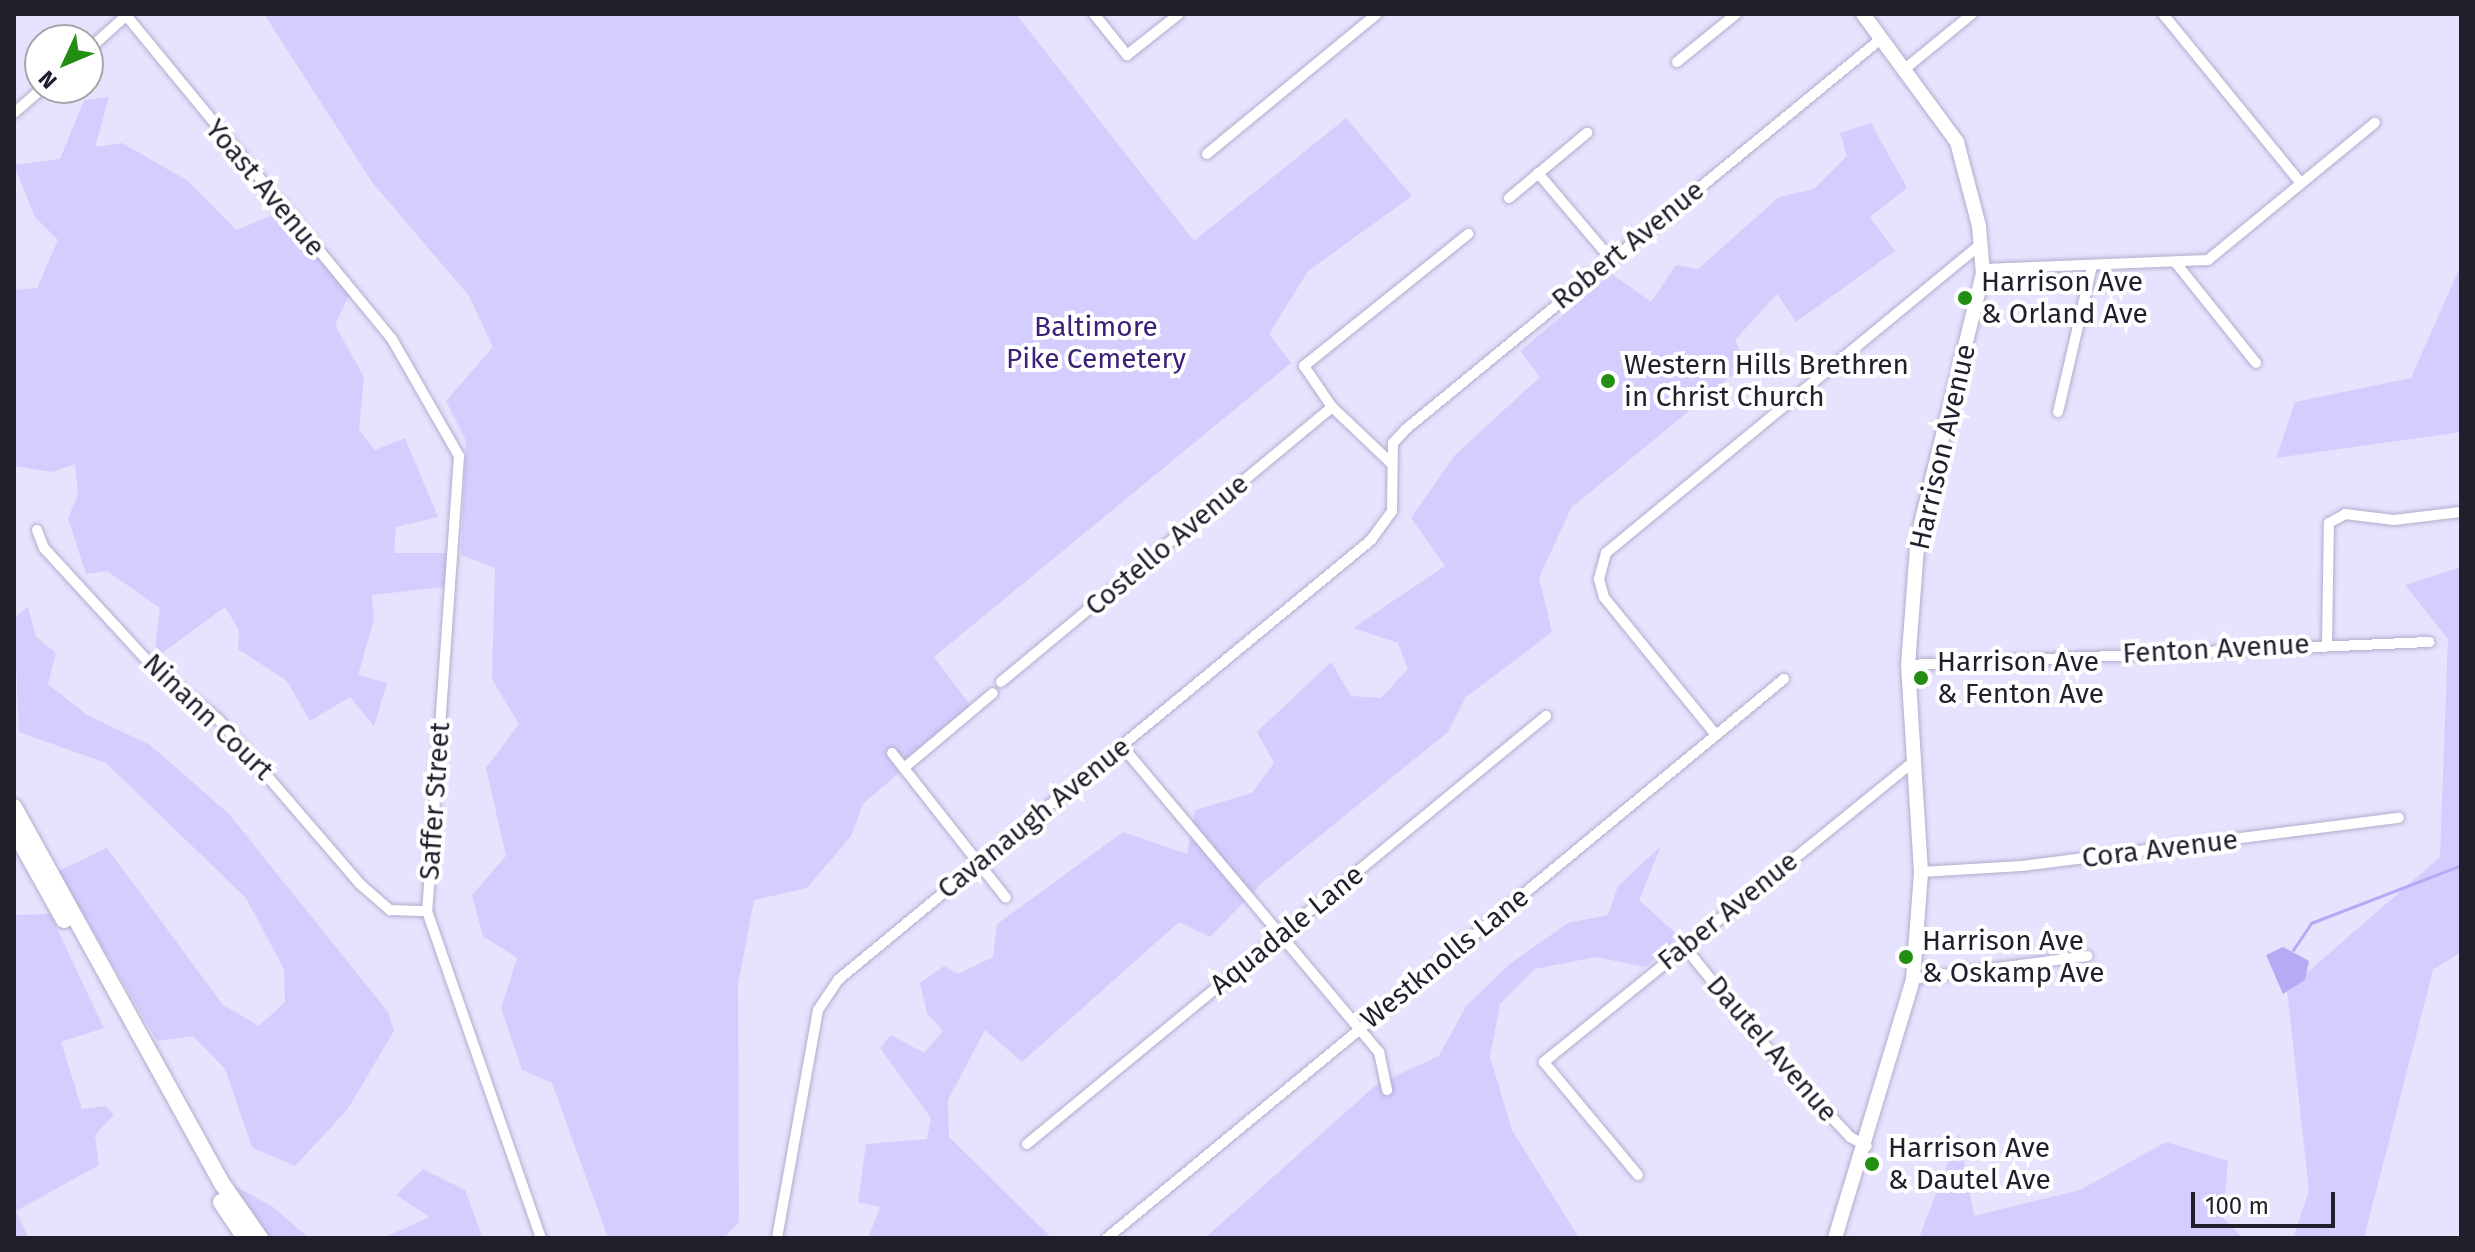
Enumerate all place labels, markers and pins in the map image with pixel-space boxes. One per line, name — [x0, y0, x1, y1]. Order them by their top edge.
place label: Harrison Ave & Orland Ave — [1981, 265, 2148, 331]
marker: Harrison Ave & Orland Ave — [1956, 289, 1974, 307]
place label: Western Hills Brethren in Christ Church — [1624, 348, 1909, 414]
marker: Western Hills Brethren in Christ Church — [1599, 372, 1617, 390]
place label: Harrison Ave & Fenton Ave — [1937, 645, 2104, 711]
marker: Harrison Ave & Fenton Ave — [1912, 669, 1930, 687]
place label: Harrison Ave & Oskamp Ave — [1922, 924, 2104, 990]
marker: Harrison Ave & Oskamp Ave — [1897, 948, 1915, 966]
place label: Harrison Ave & Dautel Ave — [1888, 1131, 2051, 1197]
marker: Harrison Ave & Dautel Ave — [1863, 1155, 1881, 1173]

